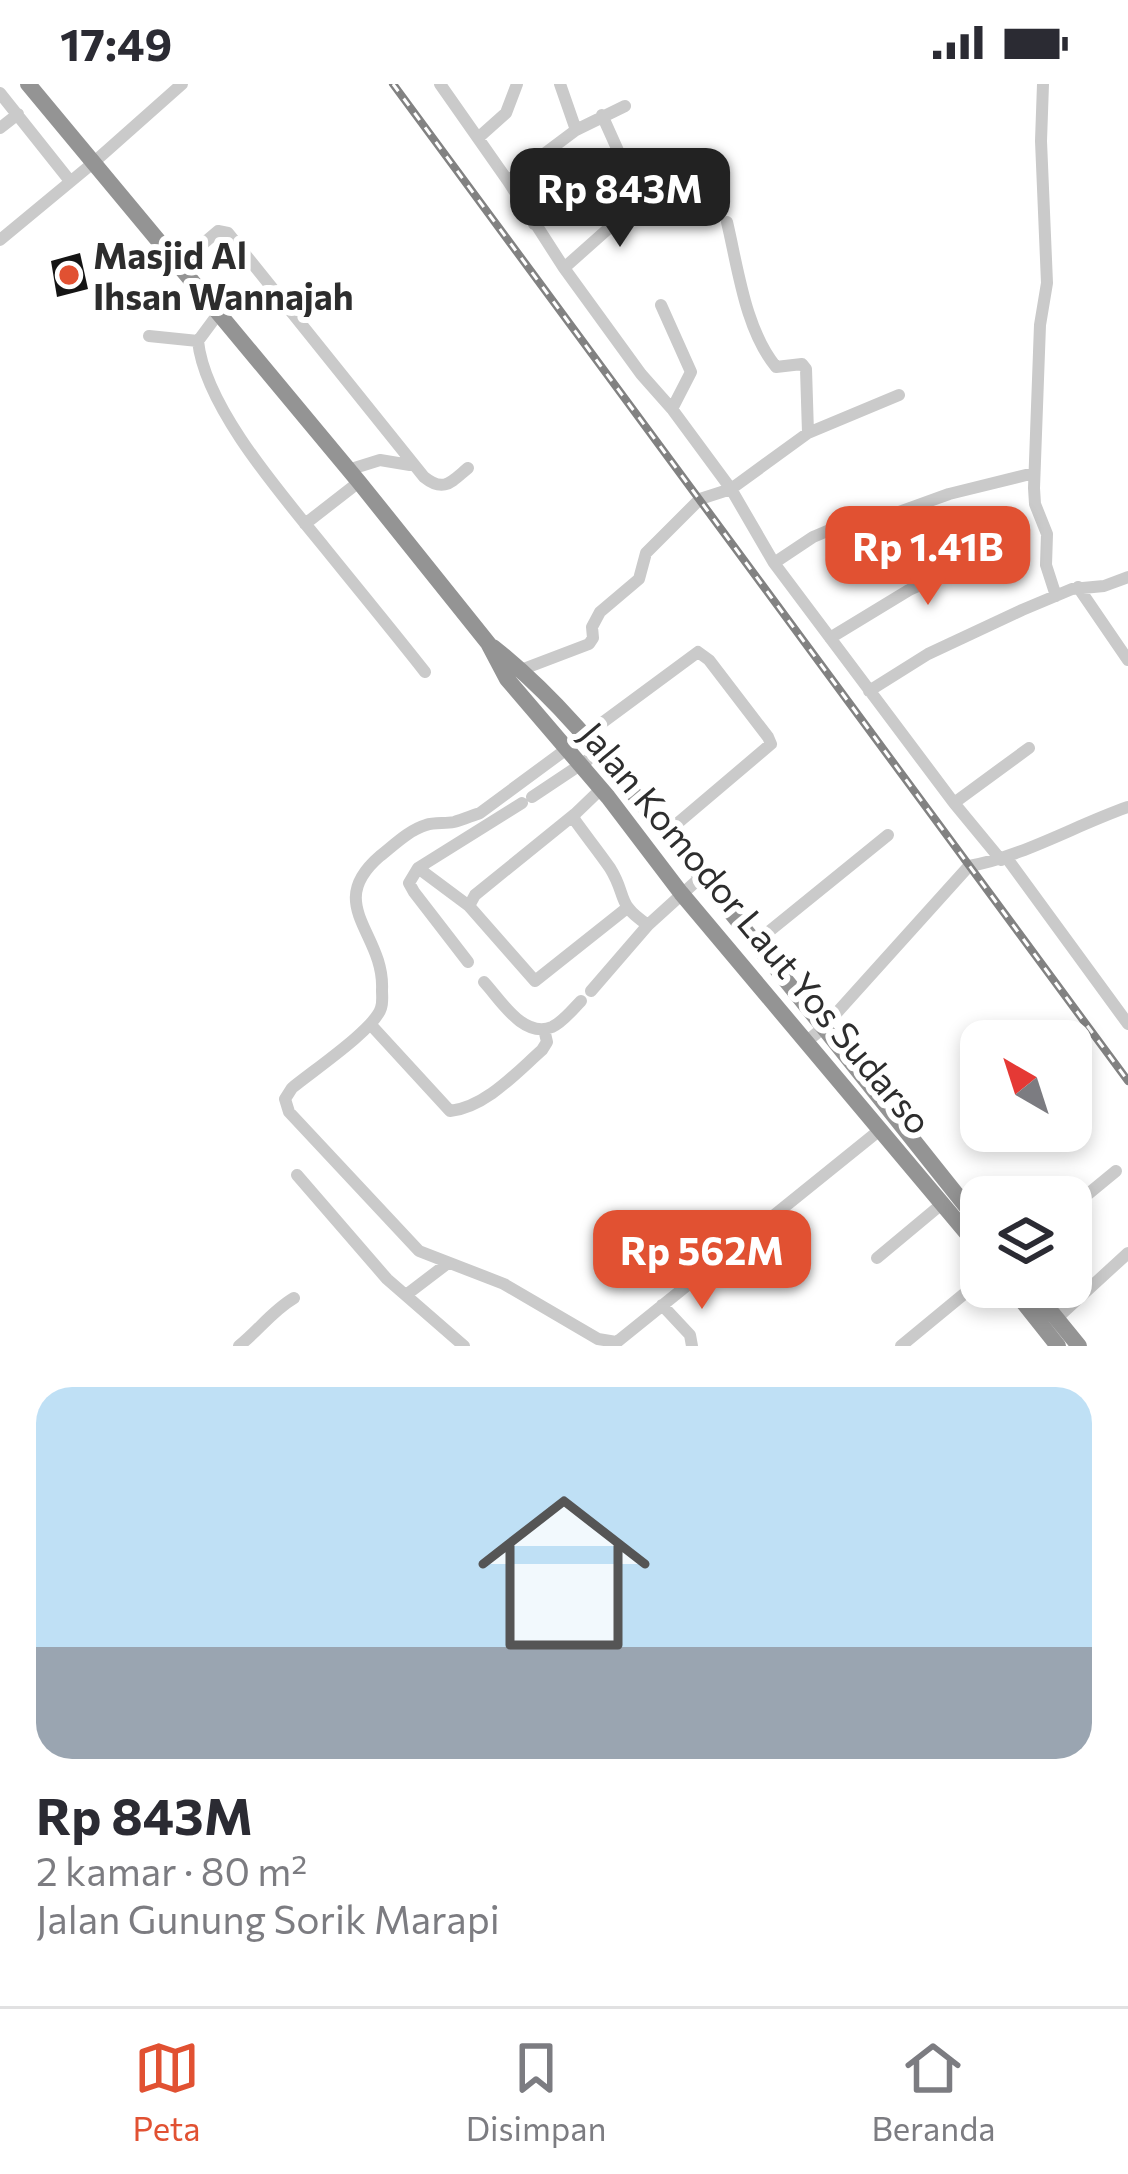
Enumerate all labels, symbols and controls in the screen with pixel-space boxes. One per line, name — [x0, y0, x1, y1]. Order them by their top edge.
text: 17:49 — [60, 15, 172, 70]
pin: Rp 843M — [509, 148, 731, 250]
text: Rp 843M — [537, 163, 703, 211]
place label: Masjid Al Ihsan Wannajah — [93, 232, 354, 317]
marker: Masjid Al Ihsan Wannajah — [56, 262, 82, 288]
pin: Rp 1.41B — [804, 506, 1052, 608]
text: Rp 1.41B — [852, 521, 1004, 569]
street label: Jalan Komodor Laut Yos Sudarso — [572, 712, 942, 1142]
north arrow — [960, 1020, 1092, 1152]
map controls — [960, 1020, 1092, 1308]
button: layers — [960, 1176, 1092, 1308]
pin: Rp 562M — [591, 1210, 813, 1312]
text: Rp 562M — [620, 1225, 784, 1273]
icon: home — [456, 1465, 672, 1681]
text: Rp 843M — [36, 1783, 253, 1846]
text: 2 kamar · 80 m² — [36, 1846, 307, 1894]
text: Jalan Gunung Sorik Marapi — [36, 1894, 500, 1942]
tab: Peta — [133, 2035, 201, 2148]
tab: Disimpan — [466, 2035, 606, 2148]
tab: Beranda — [871, 2035, 995, 2148]

